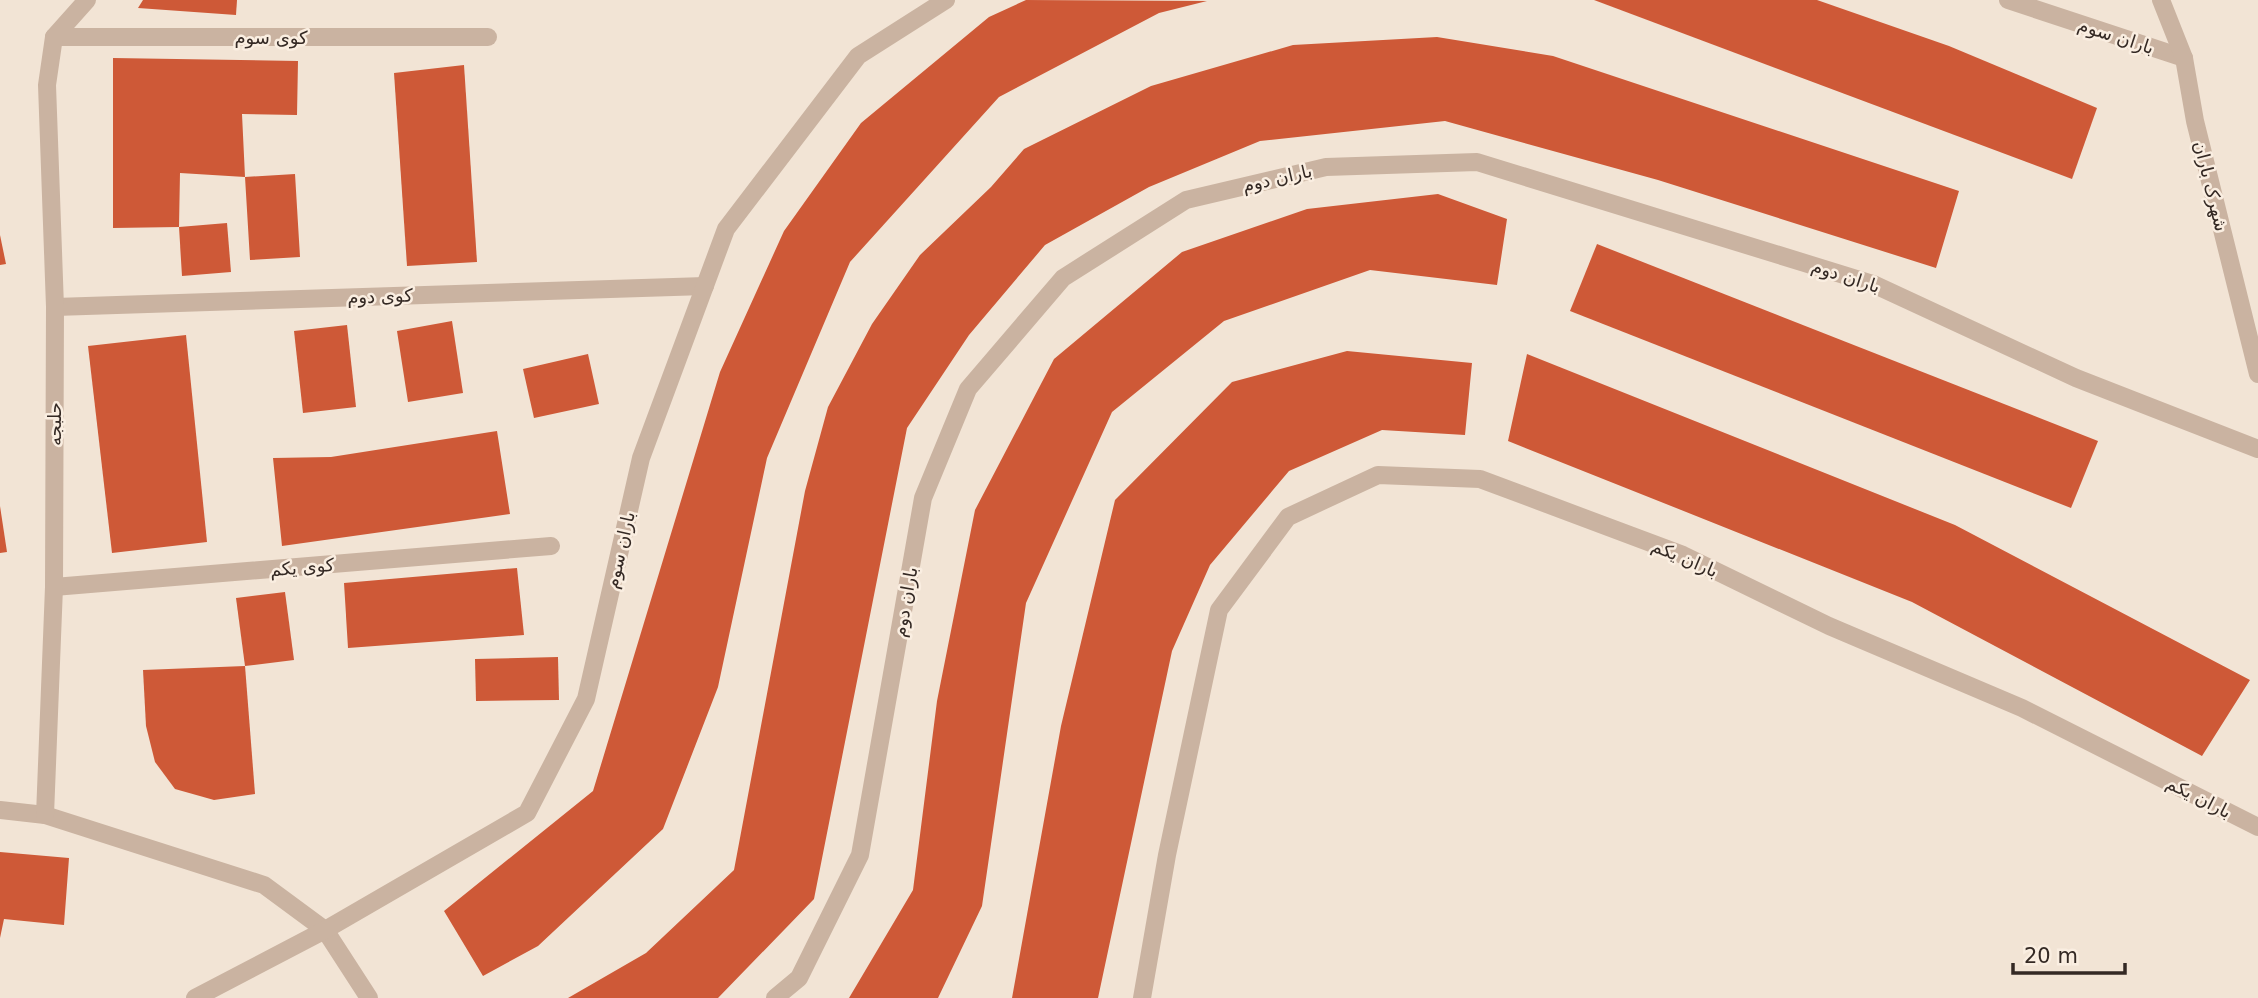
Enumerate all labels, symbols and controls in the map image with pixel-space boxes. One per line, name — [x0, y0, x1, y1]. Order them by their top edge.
street label: باران سوم — [2075, 14, 2157, 59]
street label: کوی سوم — [234, 27, 308, 49]
street label: شهرک باران — [2189, 139, 2232, 234]
street label: باران دوم — [1240, 160, 1314, 197]
street label: باران دوم — [1809, 255, 1883, 298]
street label: کوی دوم — [347, 284, 414, 309]
street label: حلبجه — [44, 402, 65, 446]
street label: باران سوم — [601, 509, 640, 591]
street label: باران یکم — [1648, 535, 1721, 582]
street label: کوی یکم — [269, 554, 336, 581]
street label: باران دوم — [888, 565, 922, 639]
street label: باران یکم — [2163, 772, 2235, 823]
scale bar — [2013, 932, 2125, 976]
text: 20 m — [2024, 944, 2078, 968]

